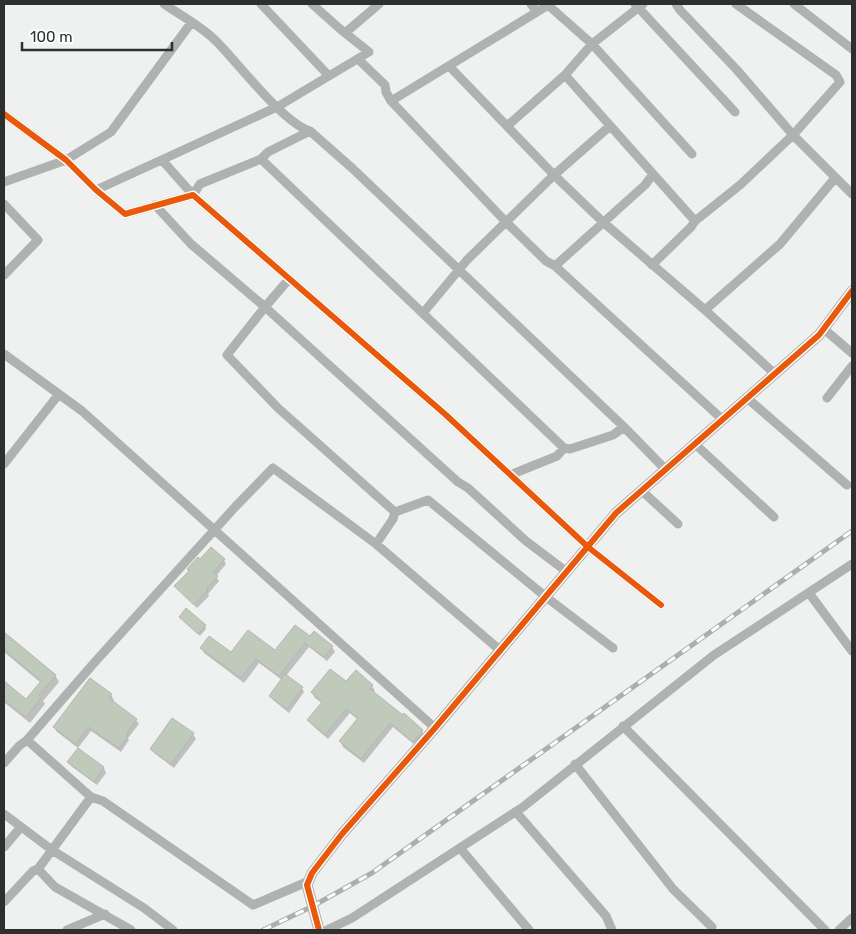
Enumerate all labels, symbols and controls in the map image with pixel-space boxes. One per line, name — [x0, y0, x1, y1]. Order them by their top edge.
scale bar — [22, 20, 172, 52]
text: 100 m — [30, 28, 72, 46]

